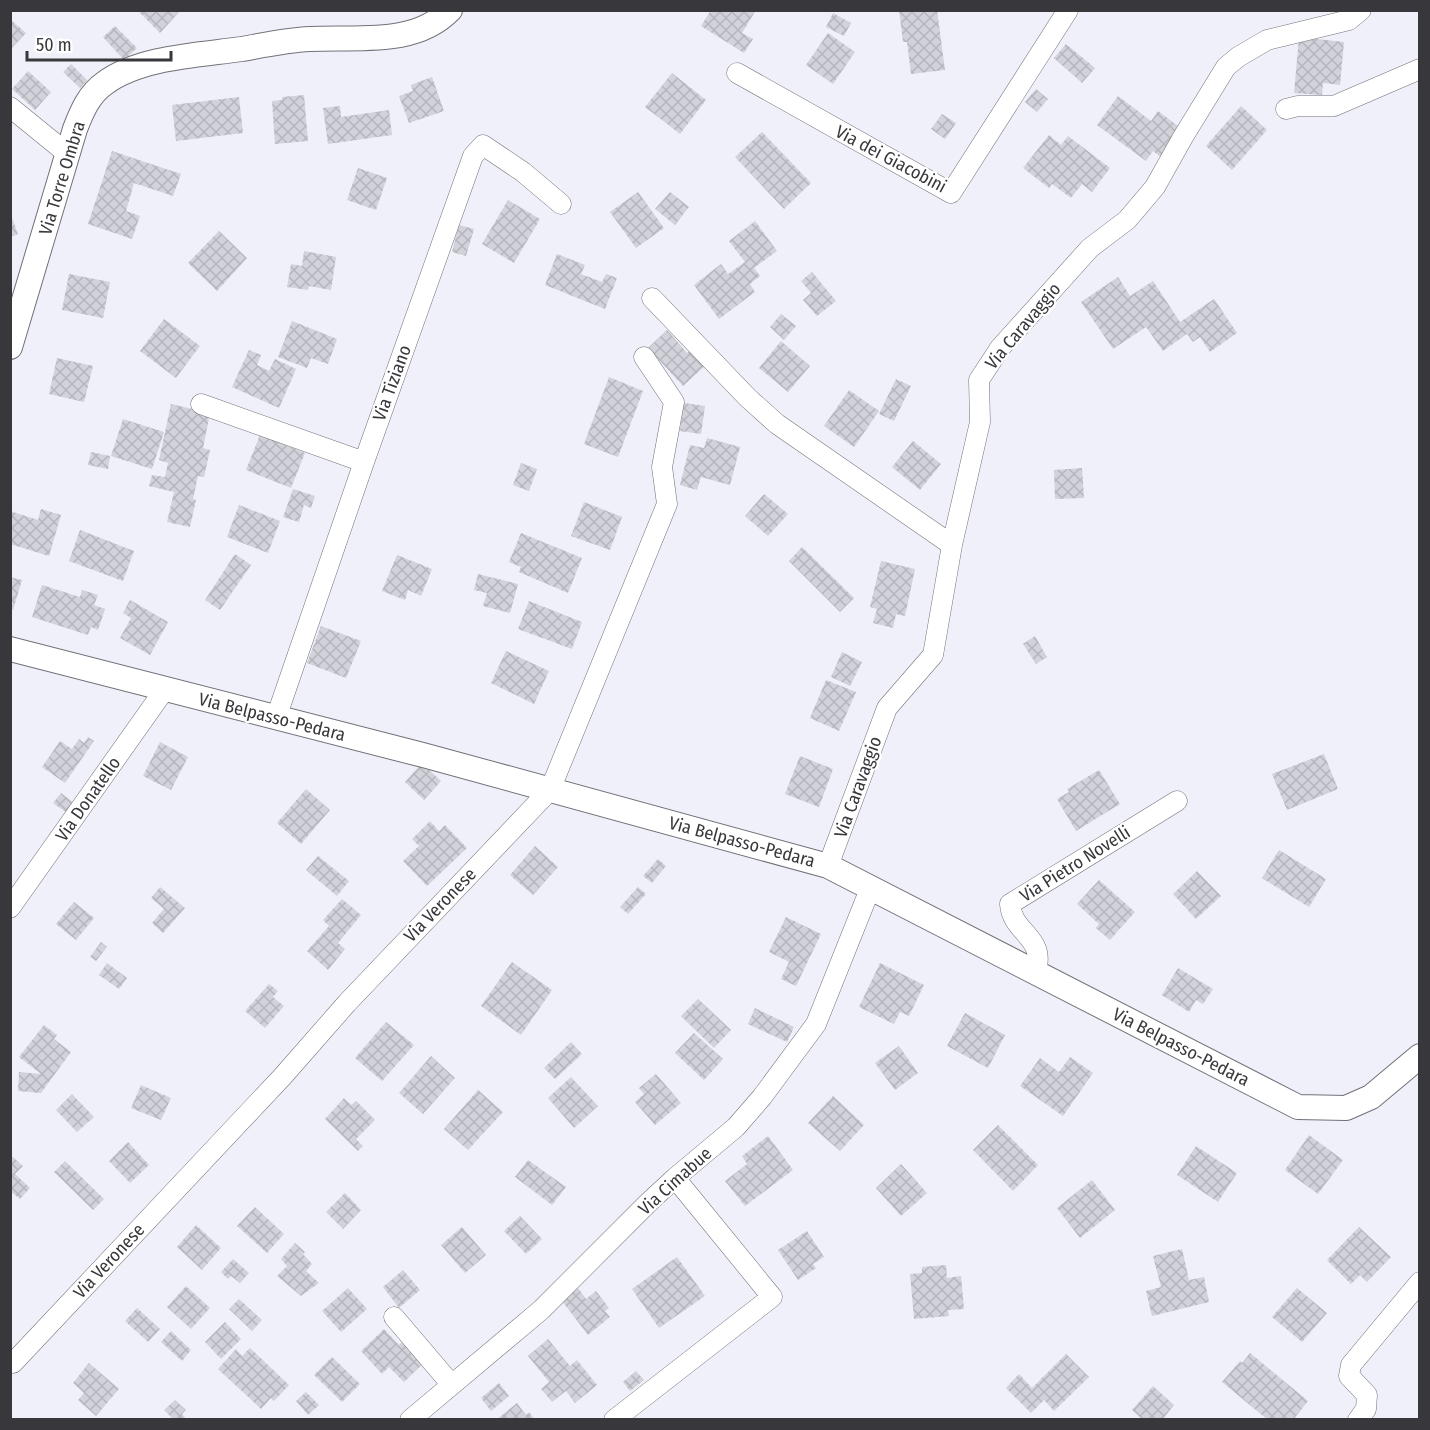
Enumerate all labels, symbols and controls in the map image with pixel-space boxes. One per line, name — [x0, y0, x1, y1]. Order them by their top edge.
scale bar — [27, 24, 171, 62]
text: 50 m — [36, 34, 72, 56]
street label: Via Torre Ombra — [34, 118, 90, 238]
street label: Via dei Giacobini — [832, 120, 950, 198]
street label: Via Caravaggio — [980, 278, 1066, 374]
street label: Via Tiziano — [368, 342, 416, 424]
street label: Via Belpasso-Pedara — [196, 688, 348, 746]
street label: Via Caravaggio — [830, 733, 886, 841]
street label: Via Donatello — [51, 752, 125, 846]
street label: Via Belpasso-Pedara — [666, 812, 818, 872]
street label: Via Pietro Novelli — [1016, 821, 1134, 907]
street label: Via Veronese — [399, 863, 481, 947]
street label: Via Belpasso-Pedara — [1109, 1003, 1253, 1091]
street label: Via Cimabue — [634, 1142, 716, 1220]
street label: Via Veronese — [69, 1219, 149, 1303]

